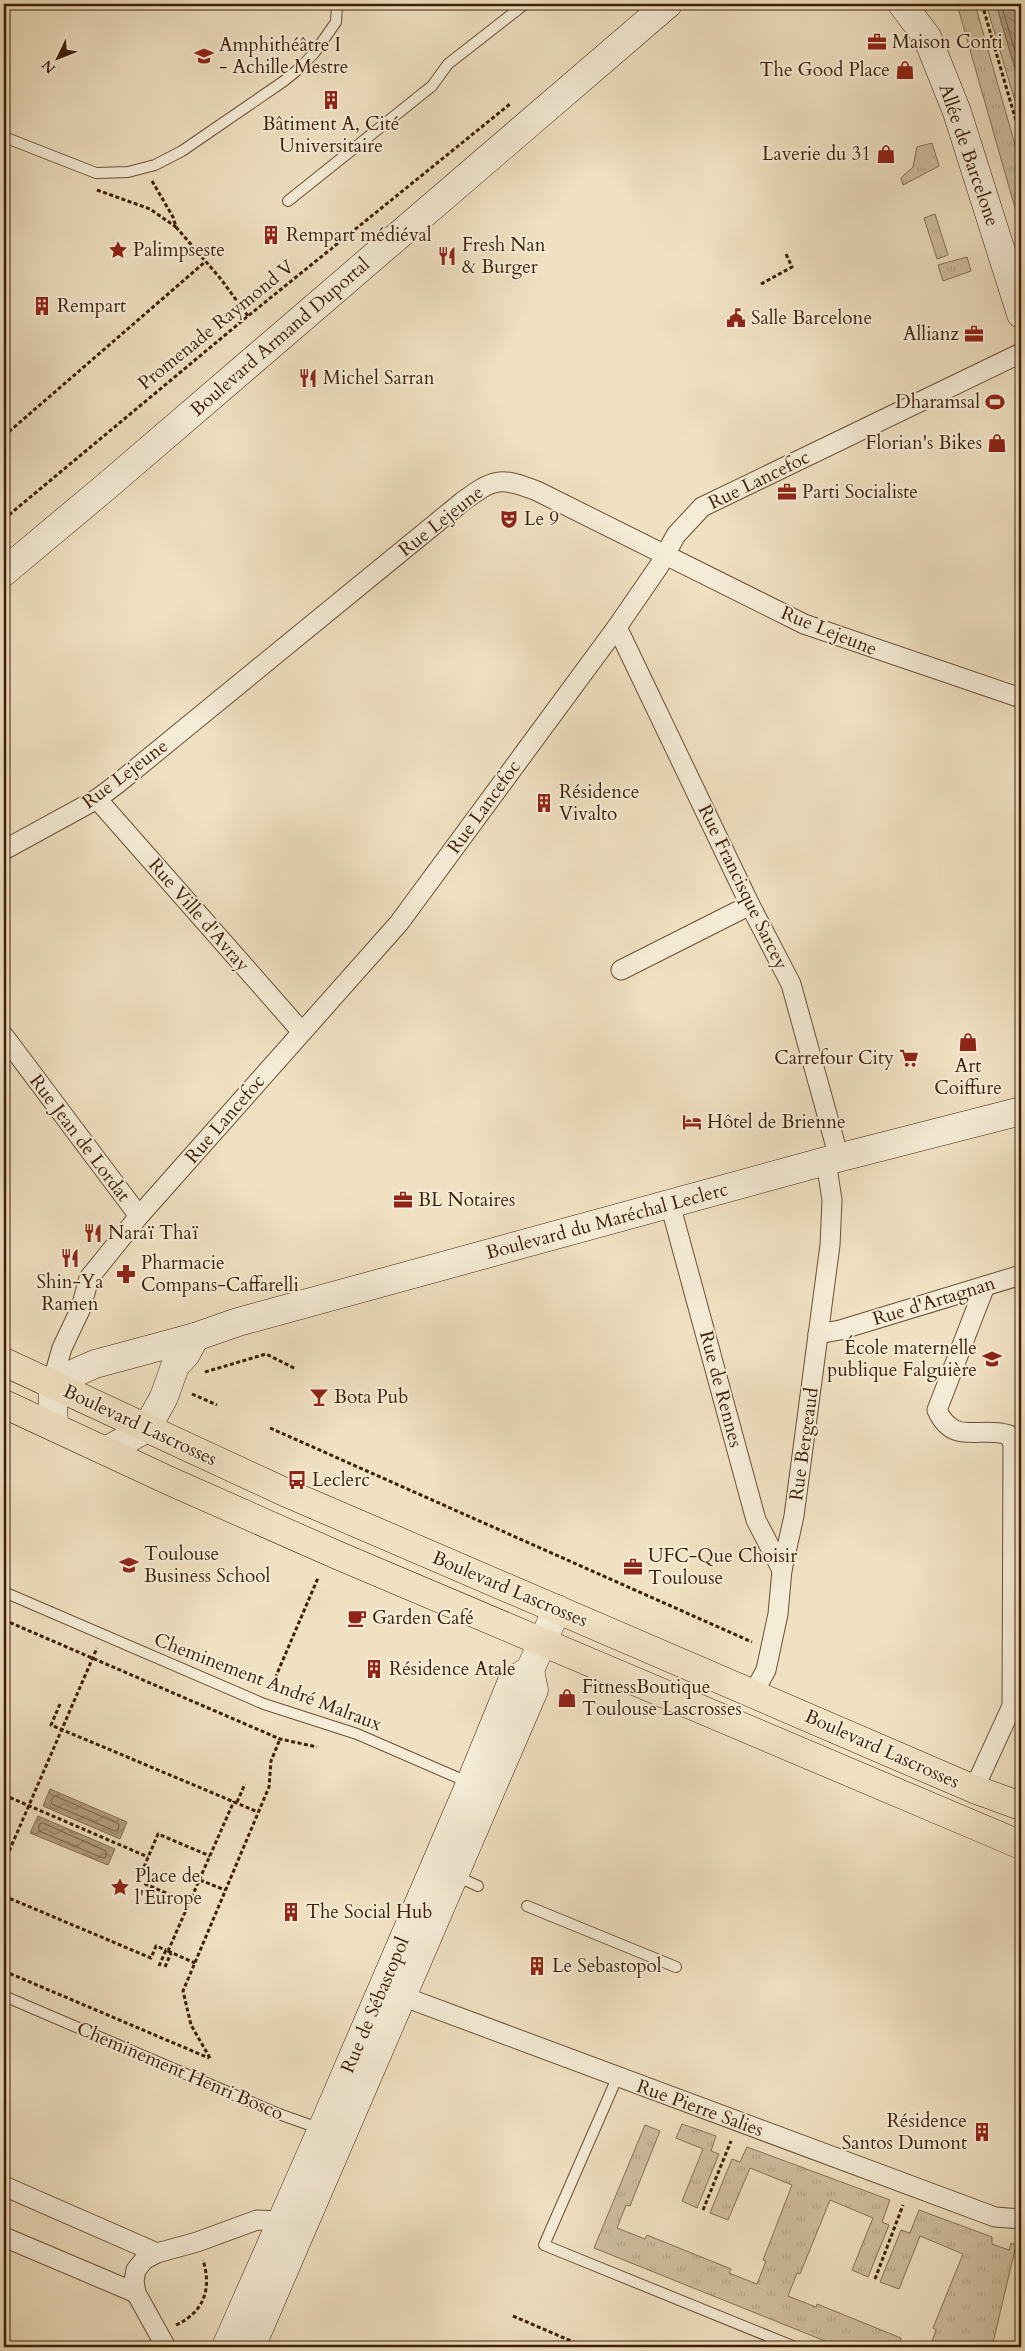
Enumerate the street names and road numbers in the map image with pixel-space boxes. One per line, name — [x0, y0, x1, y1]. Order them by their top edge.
street label: Allée de Barcelone — [932, 80, 1006, 230]
street label: Boulevard Armand Duportal — [185, 252, 375, 422]
street label: Promenade Raymond V — [133, 254, 299, 396]
street label: Rue Lancefoc — [704, 444, 814, 516]
street label: Rue Lejeune — [393, 480, 489, 562]
street label: Rue Lejeune — [777, 600, 881, 662]
street label: Rue Lejeune — [77, 733, 173, 815]
street label: Rue Lancefoc — [441, 755, 527, 859]
street label: Rue Francisque Sarcey — [692, 800, 794, 974]
street label: Rue Ville d'Avray — [142, 853, 256, 977]
street label: Rue Jean de Lordat — [23, 1069, 137, 1207]
street label: Rue Lancefoc — [179, 1069, 271, 1169]
street label: Boulevard du Maréchal Leclerc — [483, 1176, 731, 1266]
street label: Rue d'Artagnan — [870, 1270, 999, 1332]
street label: Rue de Rennes — [693, 1328, 749, 1450]
street label: Boulevard Lascrosses — [59, 1378, 221, 1472]
street label: Rue Bergeaud — [783, 1386, 825, 1502]
street label: Boulevard Lascrosses — [428, 1544, 592, 1634]
street label: Cheminement André Malraux — [150, 1626, 386, 1738]
street label: Boulevard Lascrosses — [801, 1703, 963, 1795]
street label: Rue de Sébastopol — [335, 1933, 415, 2077]
street label: Cheminement Henri Bosco — [73, 2016, 287, 2126]
street label: Rue Pierre Salies — [633, 2073, 767, 2143]

